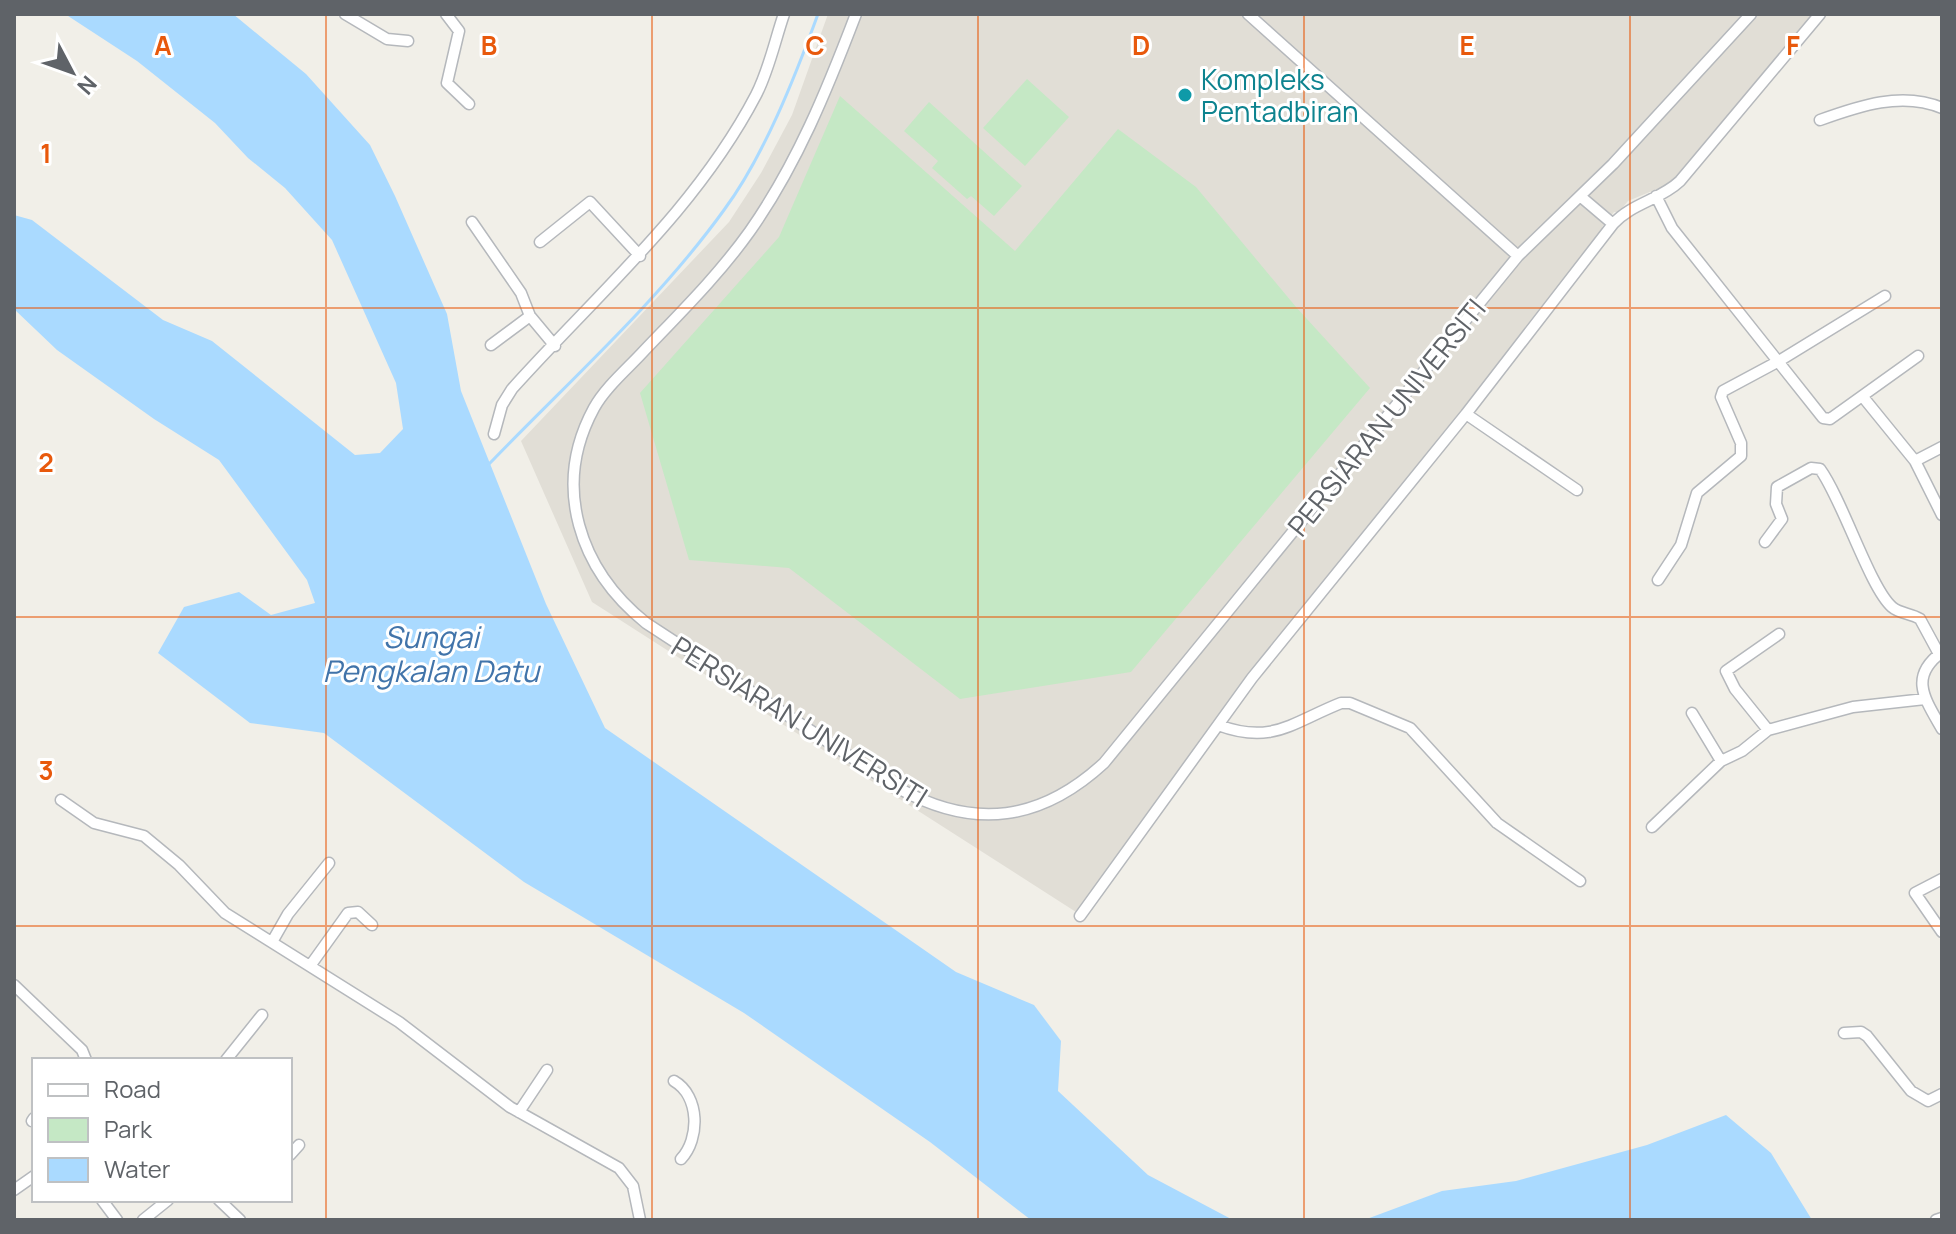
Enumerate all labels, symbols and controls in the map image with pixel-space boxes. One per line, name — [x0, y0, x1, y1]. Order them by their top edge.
text: A — [154, 27, 172, 63]
text: B — [481, 27, 497, 63]
text: C — [805, 27, 825, 63]
text: D — [1132, 27, 1150, 63]
text: E — [1459, 27, 1475, 63]
text: F — [1786, 27, 1800, 63]
north arrow — [32, 32, 112, 112]
place label: Kompleks Pentadbiran — [1201, 60, 1359, 130]
text: N — [71, 69, 104, 101]
marker: Kompleks Pentadbiran — [1176, 86, 1194, 104]
text: 1 — [40, 135, 52, 171]
street label: PERSIARAN UNIVERSITI — [1278, 290, 1494, 544]
text: 2 — [38, 444, 54, 480]
water label: Sungai Pengkalan Datu — [323, 616, 541, 691]
street label: PERSIARAN UNIVERSITI — [665, 627, 935, 815]
text: 3 — [38, 752, 54, 788]
legend — [32, 1058, 292, 1202]
text: Road — [104, 1072, 161, 1105]
text: Park — [104, 1112, 153, 1145]
text: Water — [104, 1152, 171, 1185]

